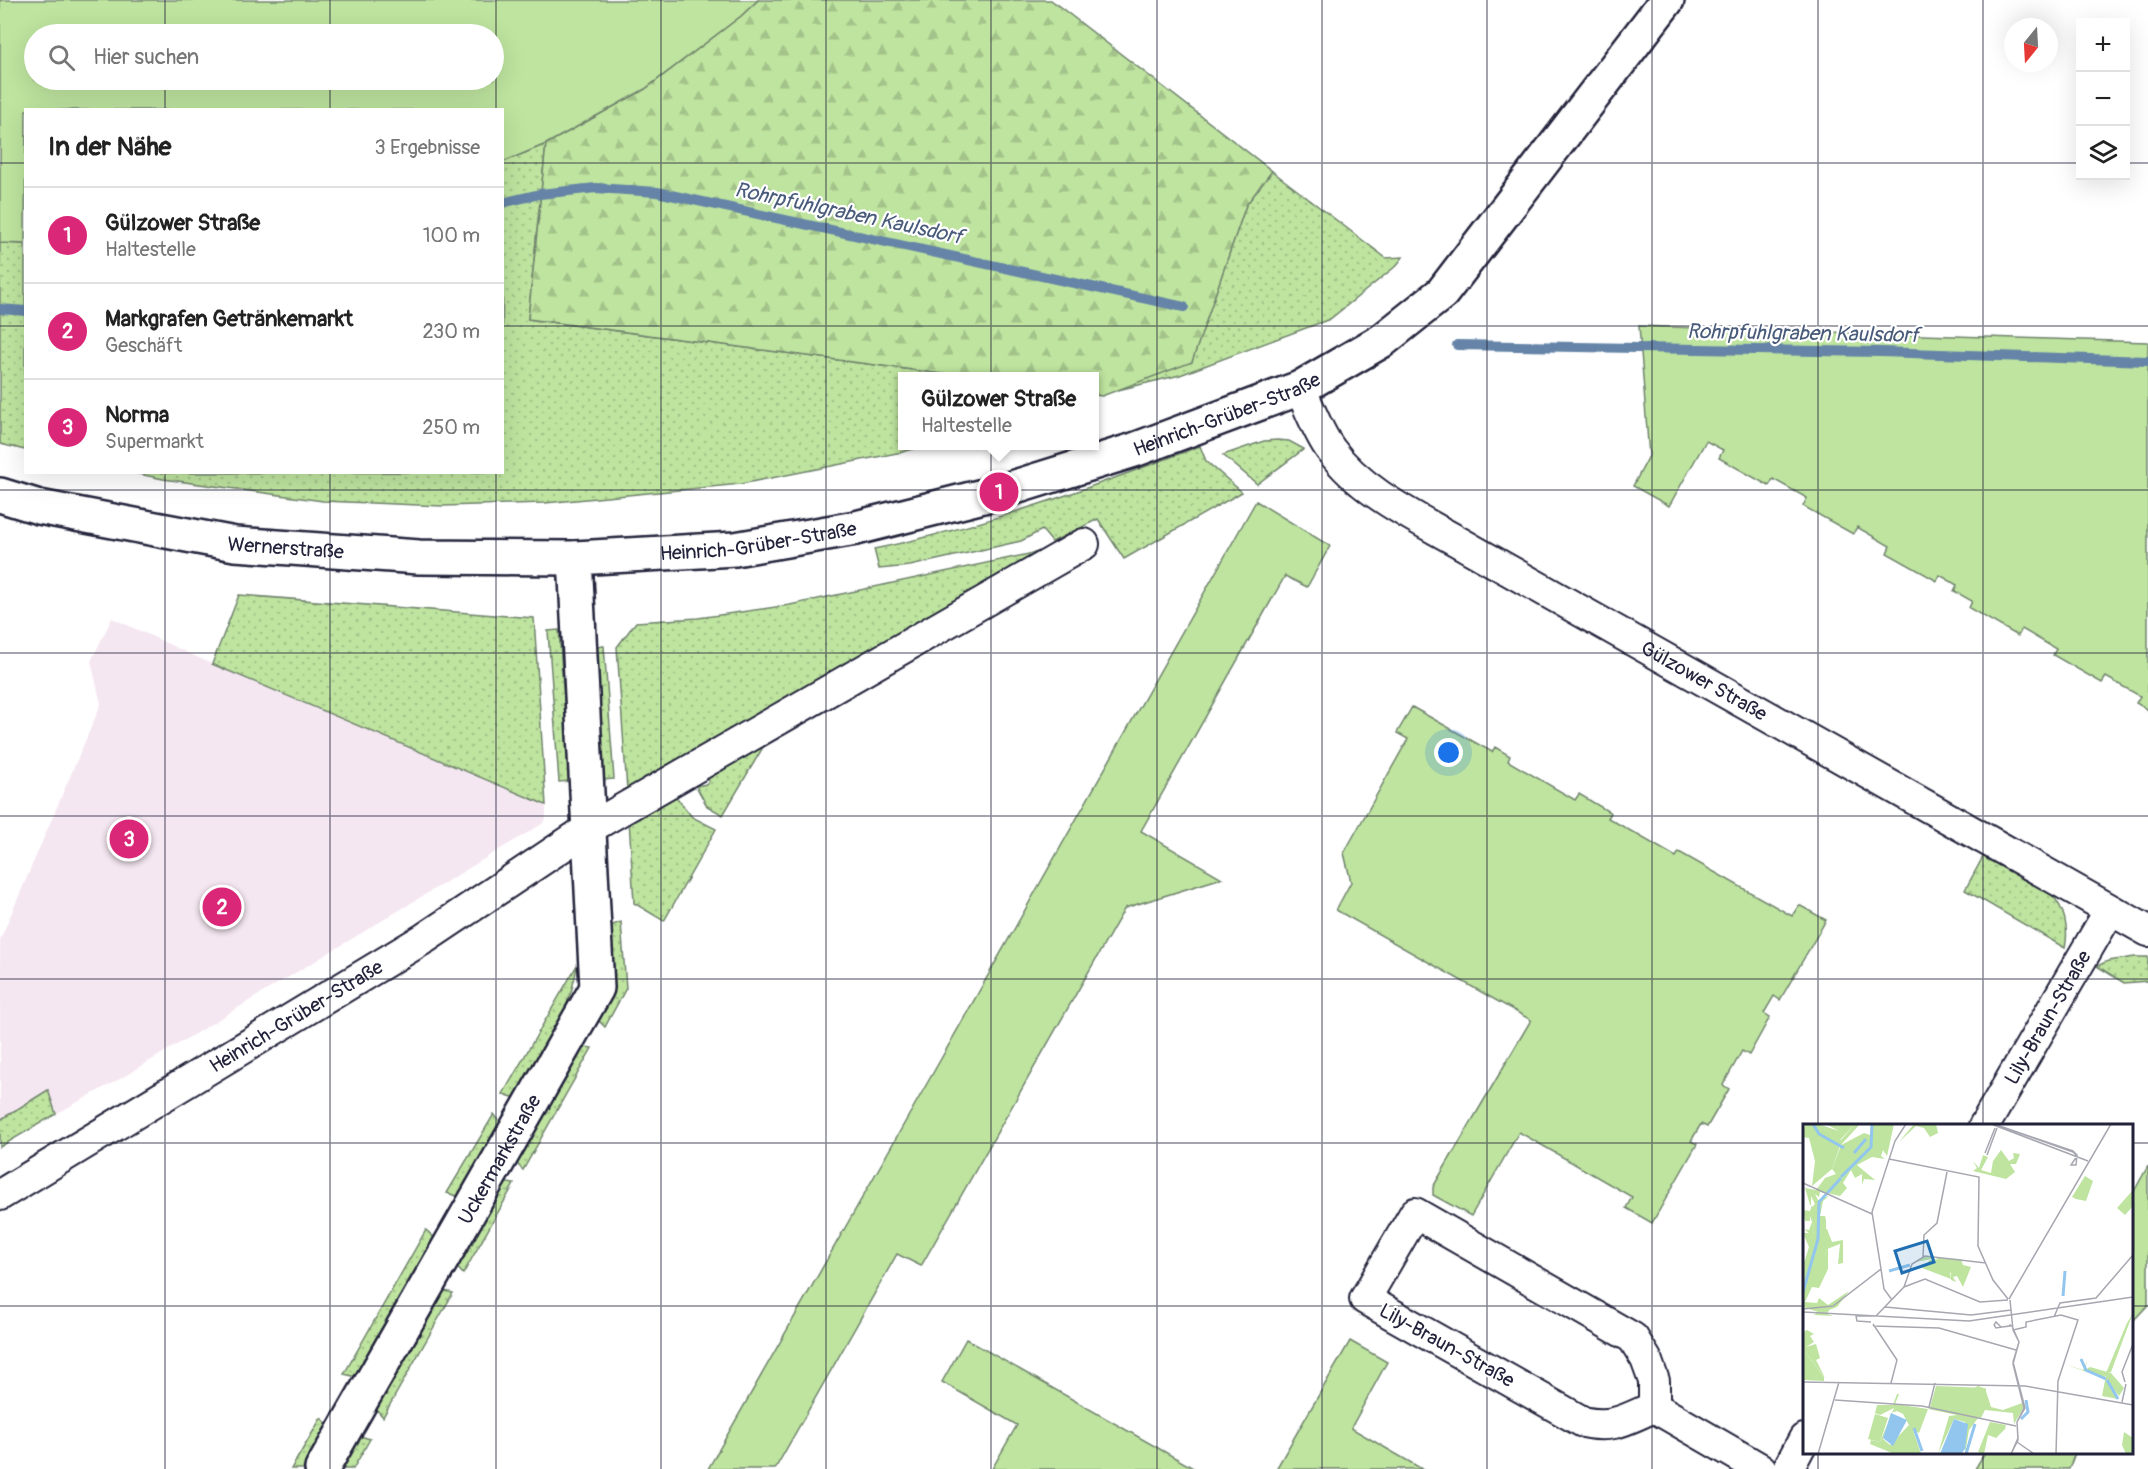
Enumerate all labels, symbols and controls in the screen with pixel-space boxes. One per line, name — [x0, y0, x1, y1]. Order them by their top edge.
north arrow — [2004, 18, 2058, 72]
map controls — [2076, 18, 2130, 180]
button: + — [2076, 18, 2130, 72]
search box — [24, 24, 504, 90]
icon: search — [45, 41, 78, 74]
text: Hier suchen — [93, 43, 199, 71]
button: − — [2076, 72, 2130, 126]
button: layers — [2076, 126, 2130, 180]
text: In der Nähe — [48, 131, 171, 163]
text: 3 Ergebnisse — [375, 135, 480, 160]
water label: Rohrpfuhlgraben Kaulsdorf — [732, 176, 969, 252]
text: Gülzower Straße — [105, 209, 260, 237]
text: 1 — [64, 223, 71, 248]
text: 100 m — [423, 223, 480, 248]
text: Haltestelle — [105, 237, 196, 262]
text: Markgrafen Getränkemarkt — [105, 305, 353, 333]
water label: Rohrpfuhlgraben Kaulsdorf — [1687, 318, 1923, 349]
text: 2 — [62, 319, 73, 344]
text: 230 m — [423, 319, 480, 344]
text: Geschäft — [105, 333, 182, 358]
street label: Heinrich-Grüber-Straße — [1130, 367, 1325, 462]
popup — [898, 372, 1099, 450]
text: Gülzower Straße — [921, 385, 1076, 413]
text: Norma — [105, 401, 169, 429]
text: Haltestelle — [921, 413, 1012, 438]
text: 3 — [62, 415, 73, 440]
text: 250 m — [422, 415, 480, 440]
text: Supermarkt — [105, 429, 204, 454]
pin: 1 — [980, 470, 1018, 514]
street label: Heinrich-Grüber-Straße — [659, 516, 859, 566]
street label: Wernerstraße — [226, 531, 345, 565]
street label: Gülzower Straße — [1636, 635, 1772, 727]
your location — [1434, 738, 1463, 767]
pin: 3 — [110, 816, 148, 862]
pin: 2 — [202, 884, 242, 930]
street label: Lily-Braun-Straße — [1999, 946, 2097, 1089]
street label: Heinrich-Grüber-Straße — [205, 954, 388, 1078]
street label: Uckermarkstraße — [453, 1090, 547, 1229]
inset map — [1803, 1124, 2133, 1454]
street label: Lily-Braun-Straße — [1375, 1298, 1519, 1393]

